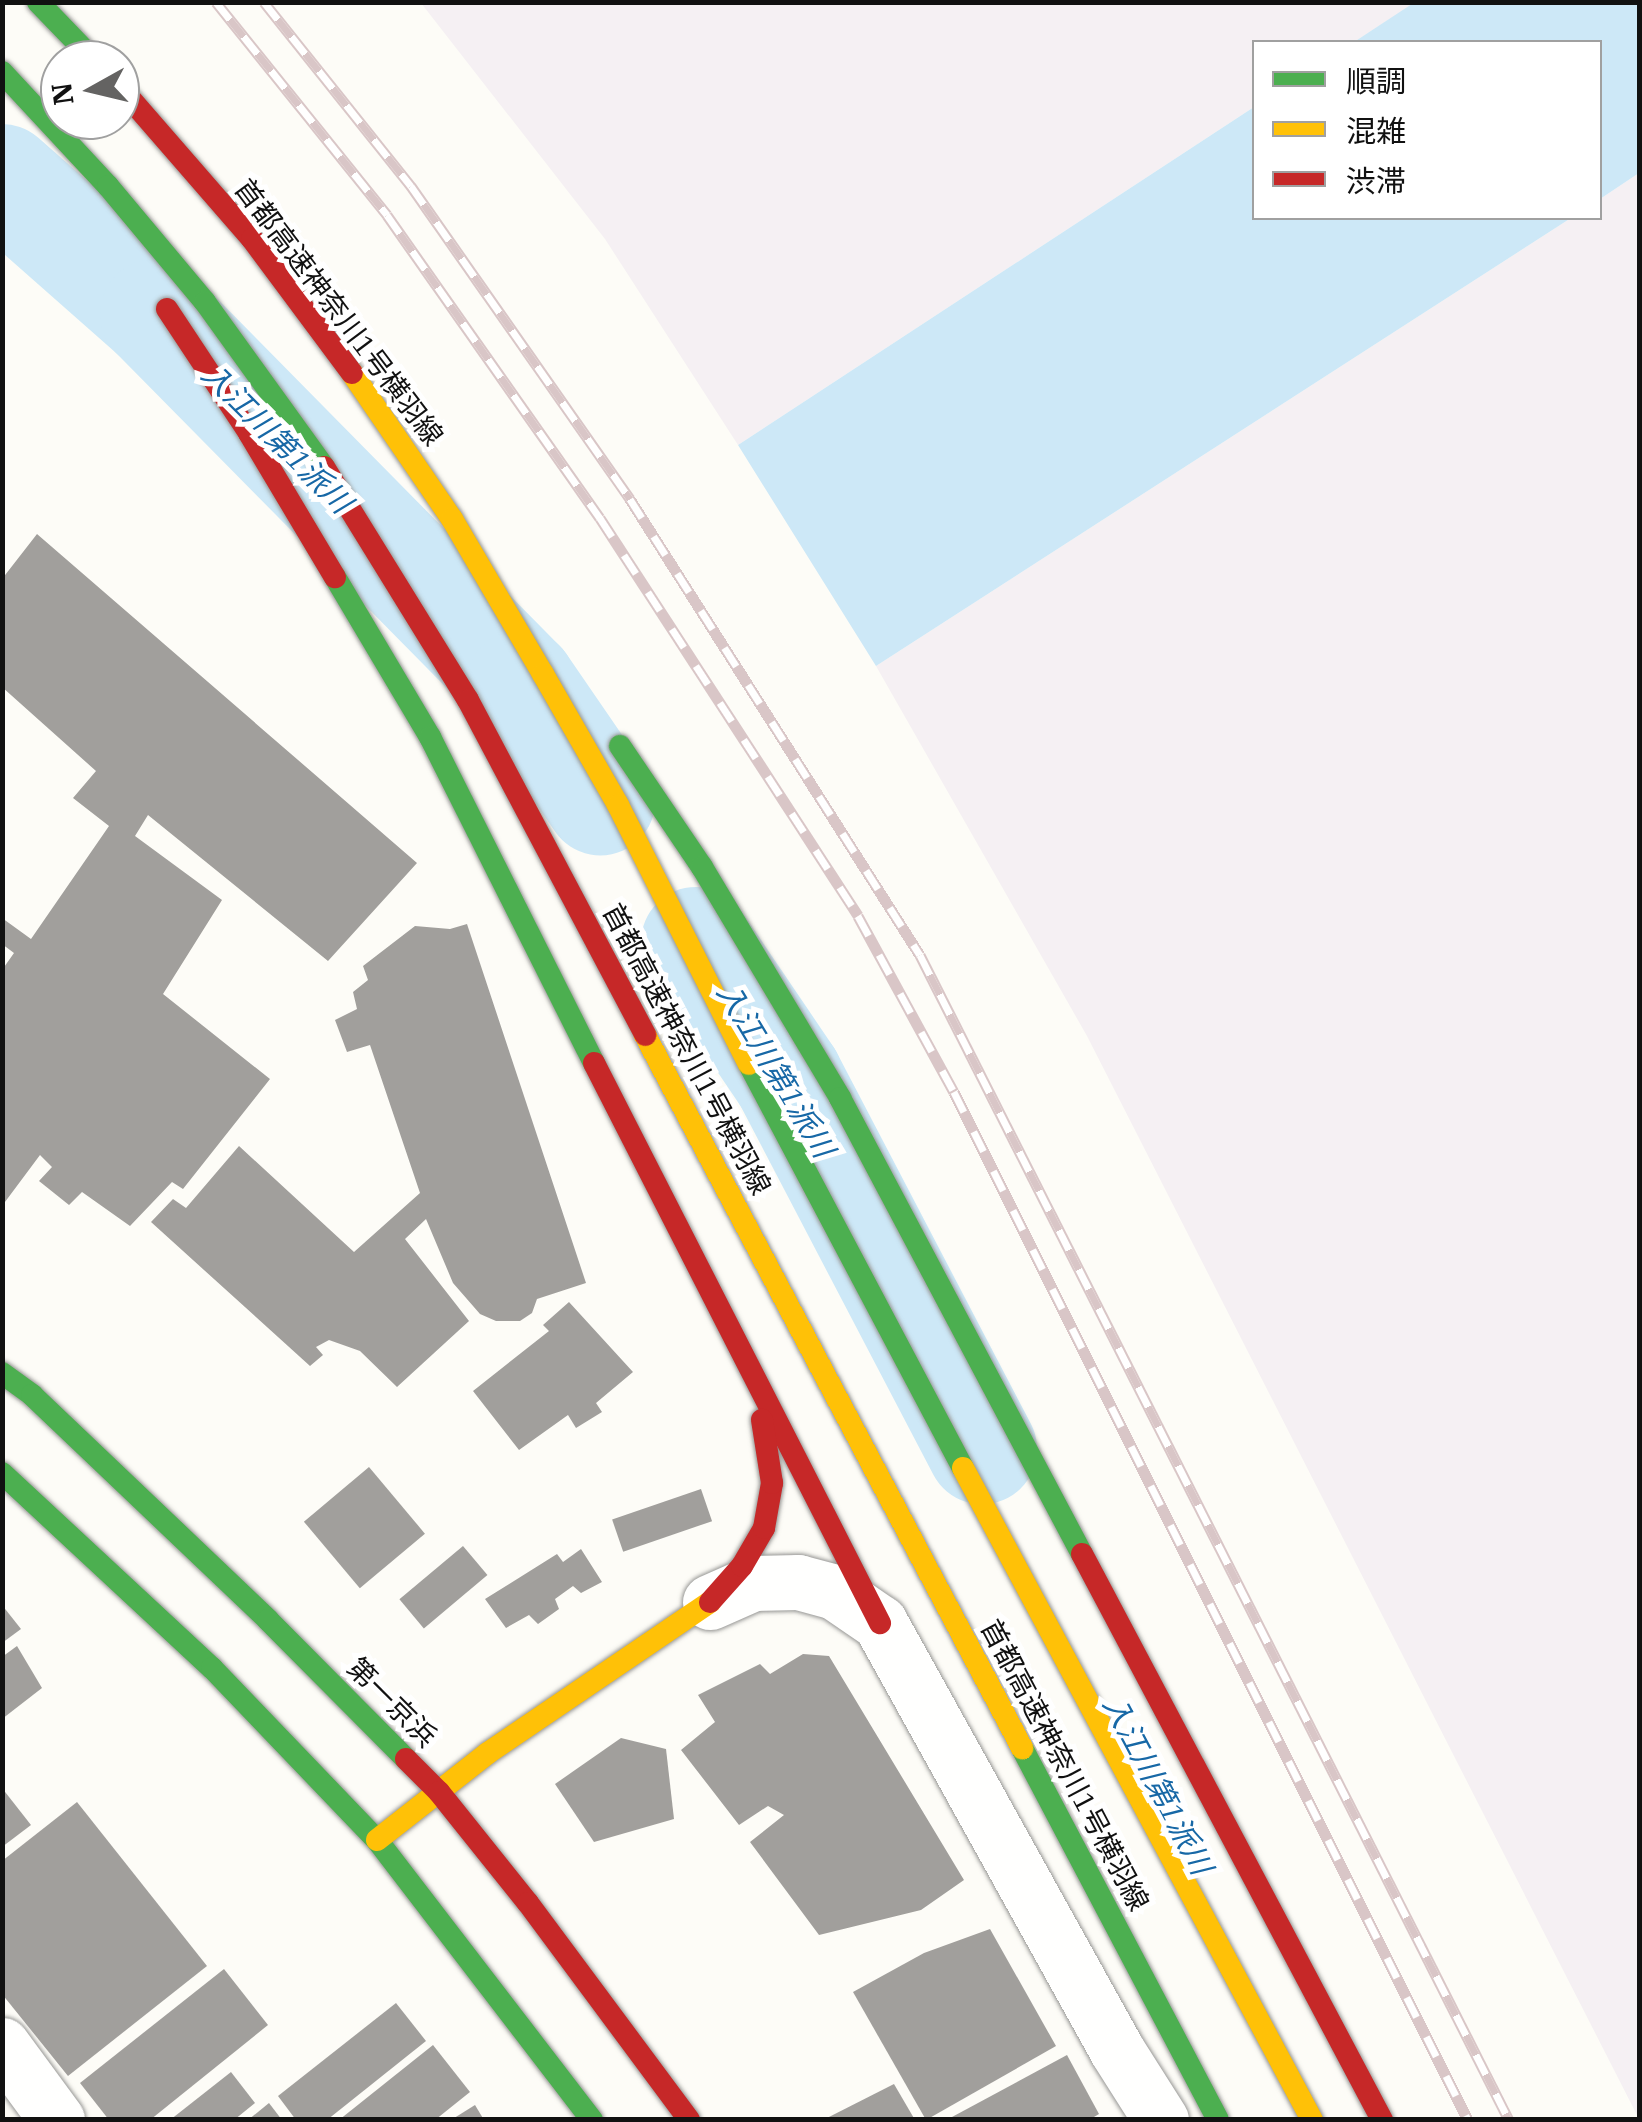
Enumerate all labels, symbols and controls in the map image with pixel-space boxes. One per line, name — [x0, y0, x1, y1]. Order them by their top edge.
north arrow — [40, 40, 140, 140]
legend — [1252, 40, 1602, 220]
text: 順調 — [1346, 61, 1406, 100]
text: N — [42, 80, 82, 108]
text: 混雑 — [1346, 111, 1406, 150]
text: 渋滞 — [1346, 161, 1406, 200]
street label: 首都高速神奈川1号横羽線 — [228, 172, 450, 452]
water label: 入江川第1派川 — [195, 356, 359, 520]
street label: 首都高速神奈川1号横羽線 — [596, 898, 778, 1200]
water label: 入江川第1派川 — [710, 977, 842, 1163]
street label: 首都高速神奈川1号横羽線 — [974, 1614, 1156, 1916]
street label: 第一京浜 — [341, 1651, 443, 1753]
water label: 入江川第1派川 — [1096, 1690, 1220, 1880]

